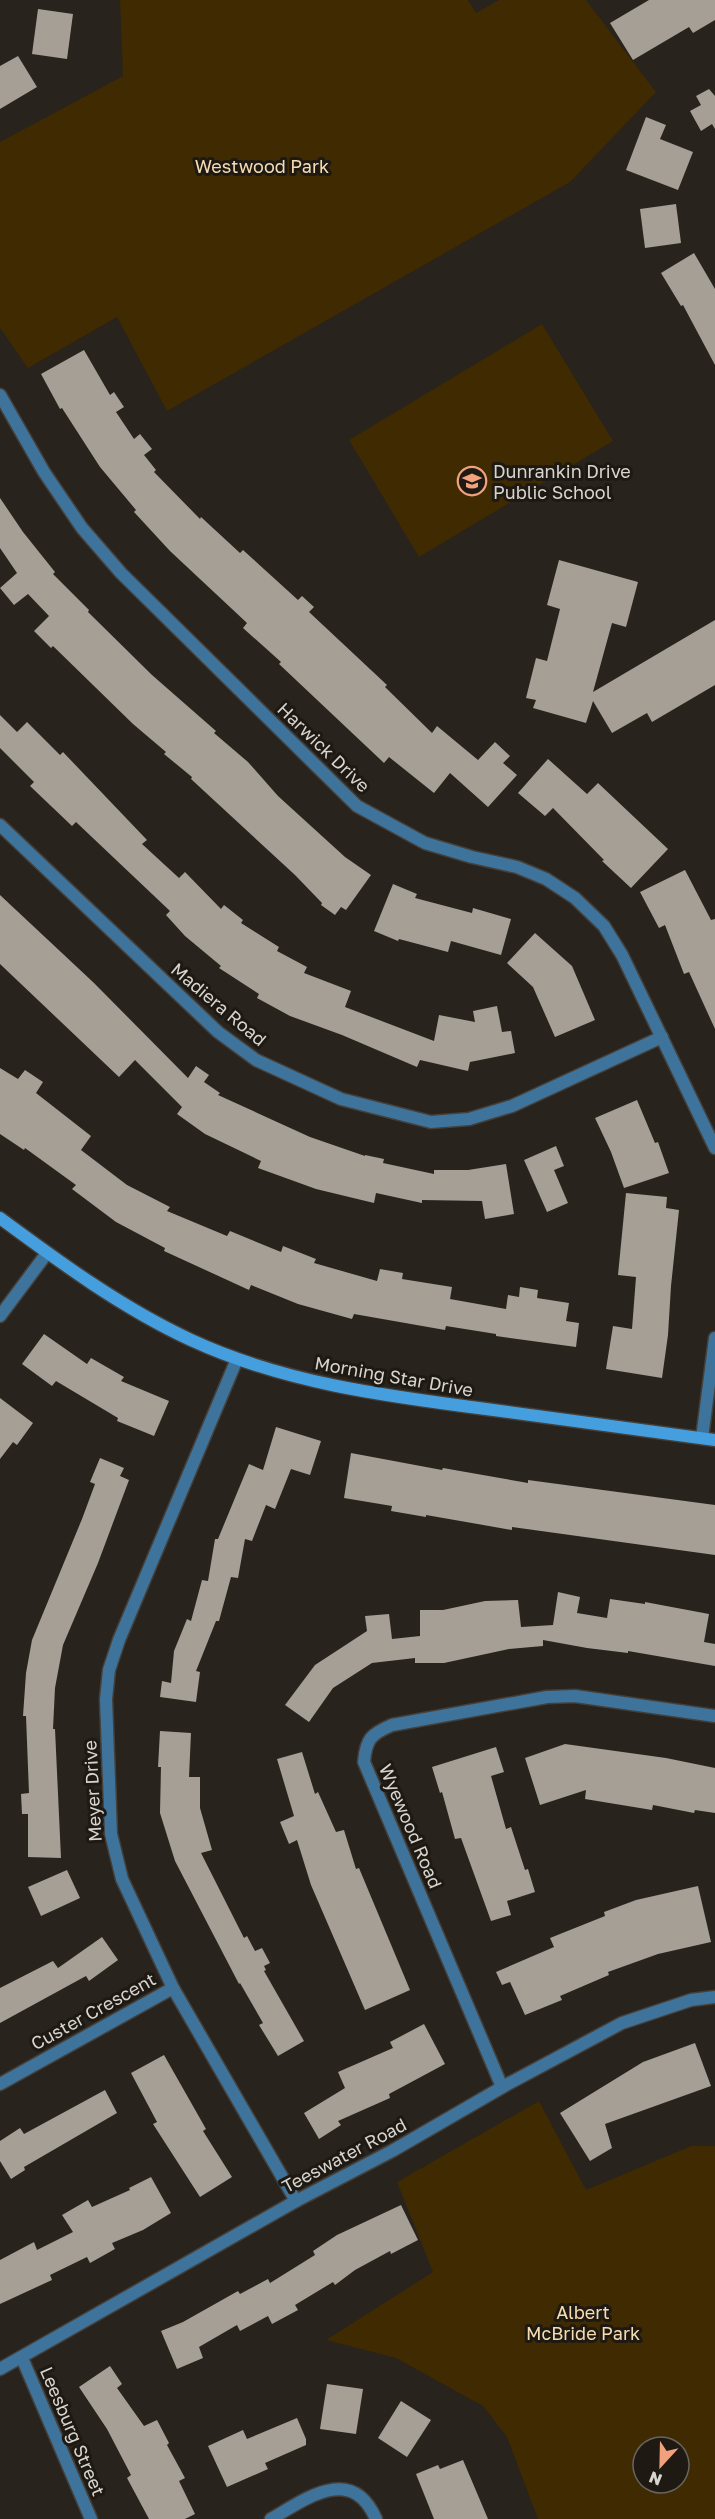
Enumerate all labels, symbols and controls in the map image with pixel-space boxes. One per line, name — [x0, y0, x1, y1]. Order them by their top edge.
park label: Westwood Park — [195, 155, 329, 177]
place label: Dunrankin Drive Public School — [493, 460, 631, 503]
school or university icon: Dunrankin Drive Public School — [456, 465, 488, 497]
street label: Harwick Drive — [273, 698, 375, 796]
street label: Madiera Road — [167, 958, 271, 1050]
street label: Morning Star Drive — [313, 1351, 475, 1401]
street label: Meyer Drive — [78, 1740, 106, 1842]
street label: Wyewood Road — [375, 1761, 447, 1891]
street label: Custer Crescent — [27, 1968, 159, 2054]
street label: Teeswater Road — [278, 2113, 410, 2197]
park label: Albert McBride Park — [526, 2301, 640, 2344]
street label: Leesburg Street — [36, 2363, 110, 2499]
north arrow — [631, 2435, 691, 2495]
text: N — [646, 2467, 665, 2490]

